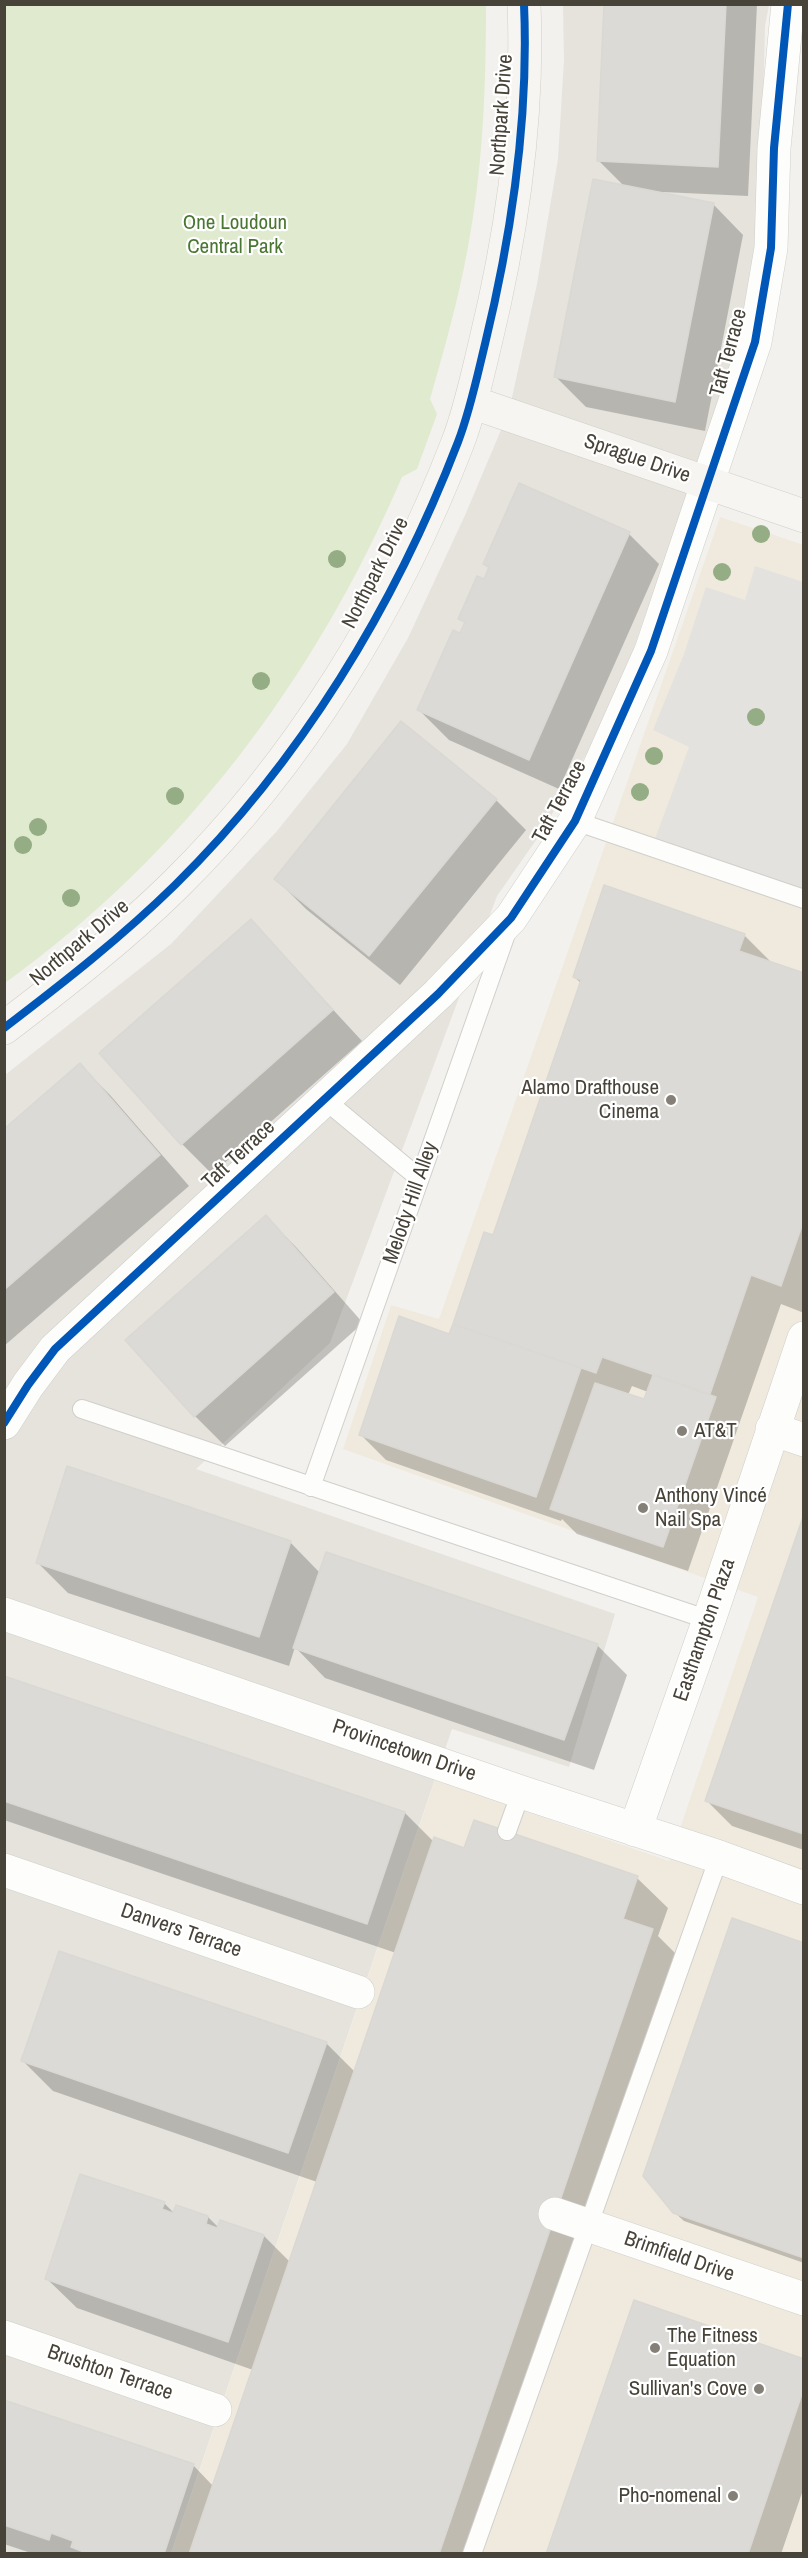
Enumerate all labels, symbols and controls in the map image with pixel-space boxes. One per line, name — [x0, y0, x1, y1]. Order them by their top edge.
street label: Northpark Drive — [485, 54, 519, 176]
park label: One Loudoun Central Park — [183, 210, 287, 260]
street label: Taft Terrace — [705, 306, 753, 400]
street label: Sprague Drive — [580, 429, 694, 489]
street label: Northpark Drive — [337, 513, 415, 633]
street label: Taft Terrace — [528, 756, 592, 848]
street label: Northpark Drive — [25, 894, 135, 992]
place label: Alamo Drafthouse Cinema — [521, 1075, 659, 1125]
marker: Alamo Drafthouse Cinema — [664, 1093, 678, 1107]
street label: Taft Terrace — [197, 1115, 281, 1195]
street label: Melody Hill Alley — [378, 1139, 444, 1267]
place label: AT&T — [694, 1418, 737, 1444]
marker: AT&T — [675, 1424, 689, 1438]
place label: Anthony Vincé Nail Spa — [655, 1483, 767, 1533]
marker: Anthony Vincé Nail Spa — [636, 1501, 650, 1515]
street label: Easthampton Plaza — [669, 1555, 741, 1705]
street label: Provincetown Drive — [329, 1715, 479, 1787]
street label: Danvers Terrace — [117, 1899, 245, 1963]
street label: Brimfield Drive — [621, 2226, 737, 2288]
place label: The Fitness Equation — [667, 2323, 758, 2373]
street label: Brushton Terrace — [44, 2340, 176, 2406]
marker: The Fitness Equation — [648, 2341, 662, 2355]
place label: Sullivan's Cove — [629, 2376, 747, 2402]
marker: Sullivan's Cove — [752, 2382, 766, 2396]
place label: Pho-nomenal — [619, 2483, 721, 2509]
marker: Pho-nomenal — [726, 2489, 740, 2503]

